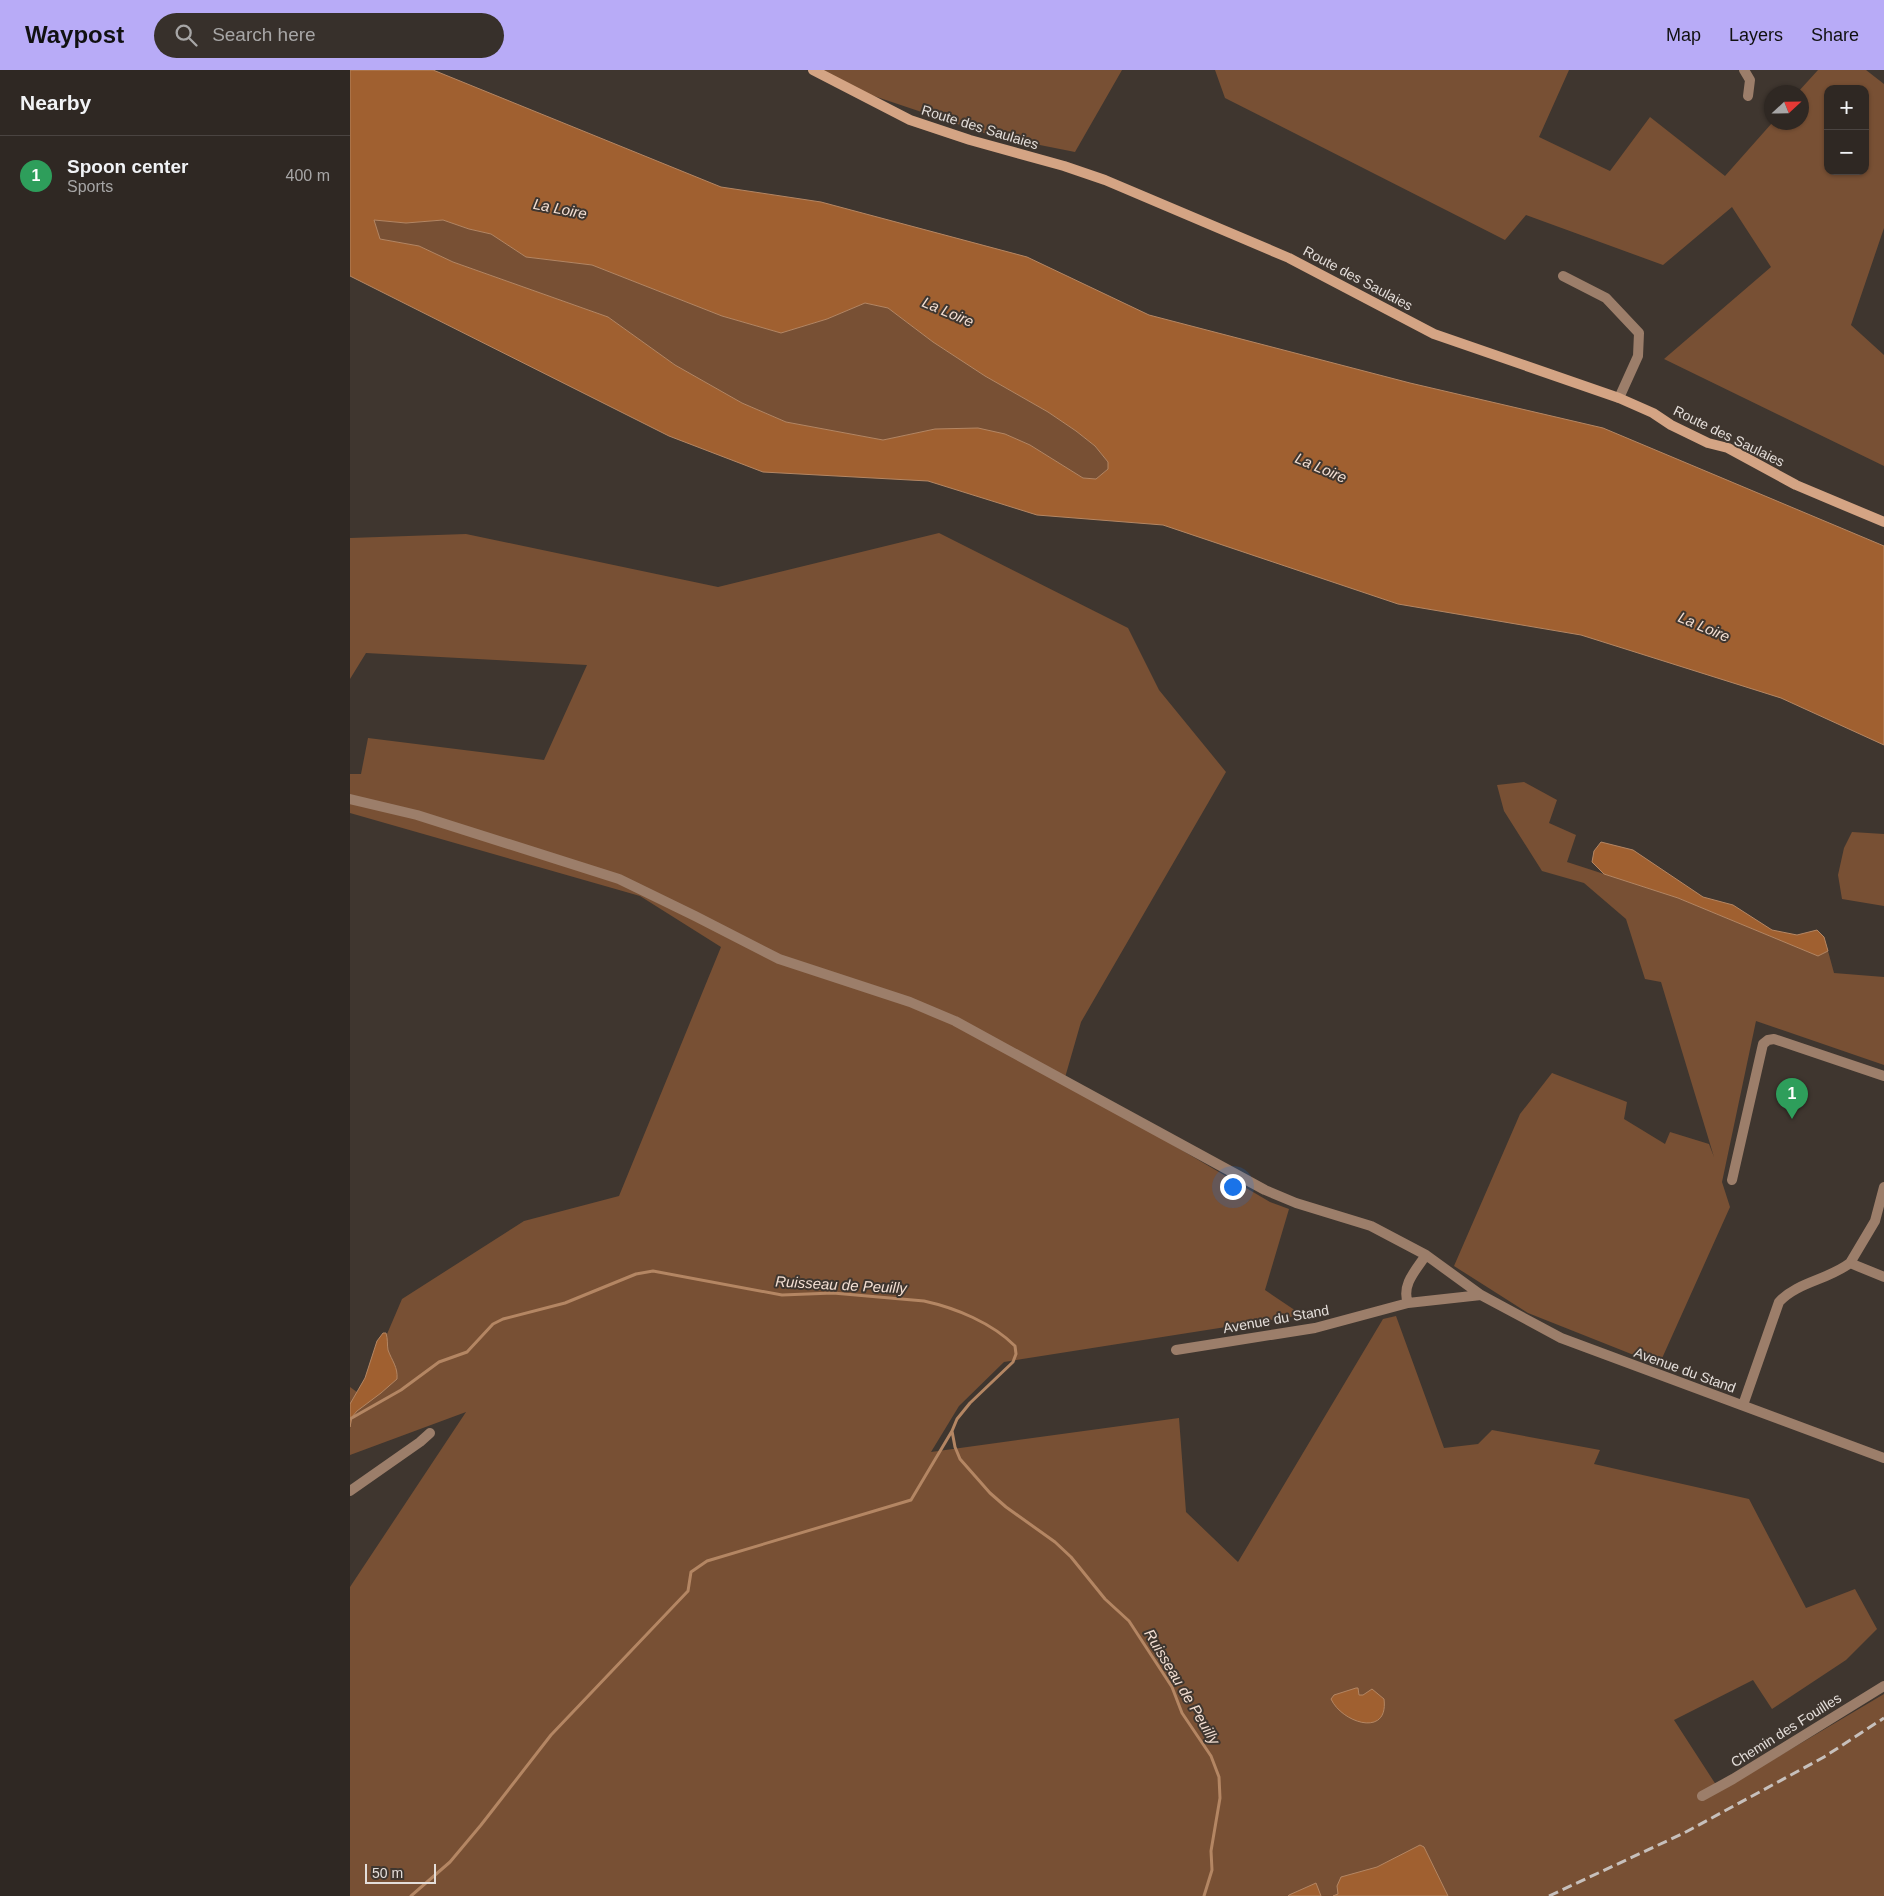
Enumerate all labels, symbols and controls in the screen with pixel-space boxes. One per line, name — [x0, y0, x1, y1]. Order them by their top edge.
search box — [154, 13, 504, 58]
text: Waypost — [25, 21, 124, 48]
icon: search — [172, 21, 200, 49]
text: Search here — [212, 24, 316, 45]
text: Map — [1666, 25, 1701, 45]
text: Layers — [1729, 25, 1783, 45]
text: Share — [1811, 25, 1859, 45]
north arrow — [1764, 85, 1809, 130]
map controls — [1824, 85, 1869, 175]
button: + — [1824, 85, 1869, 130]
text: Nearby — [20, 91, 91, 114]
street label: Route des Saulaies — [920, 102, 1040, 152]
button: − — [1824, 130, 1869, 175]
text: Spoon center — [67, 156, 188, 177]
text: 1 — [32, 167, 40, 184]
text: 400 m — [286, 167, 330, 184]
text: Sports — [67, 178, 113, 195]
water label: La Loire — [532, 195, 588, 222]
street label: Route des Saulaies — [1301, 242, 1415, 314]
water label: La Loire — [920, 293, 976, 330]
street label: Route des Saulaies — [1671, 402, 1787, 470]
water label: La Loire — [1293, 449, 1349, 486]
water label: La Loire — [1676, 608, 1732, 645]
pin: 1 — [1776, 1078, 1808, 1119]
your location — [1220, 1174, 1246, 1200]
water label: Ruisseau de Peuilly — [775, 1273, 909, 1297]
street label: Avenue du Stand — [1222, 1302, 1330, 1336]
street label: Avenue du Stand — [1632, 1344, 1738, 1396]
water label: Ruisseau de Peuilly — [1141, 1626, 1224, 1749]
street label: Chemin des Fouilles — [1728, 1690, 1844, 1770]
scale bar — [365, 1861, 436, 1884]
text: 50 m — [372, 1865, 403, 1881]

